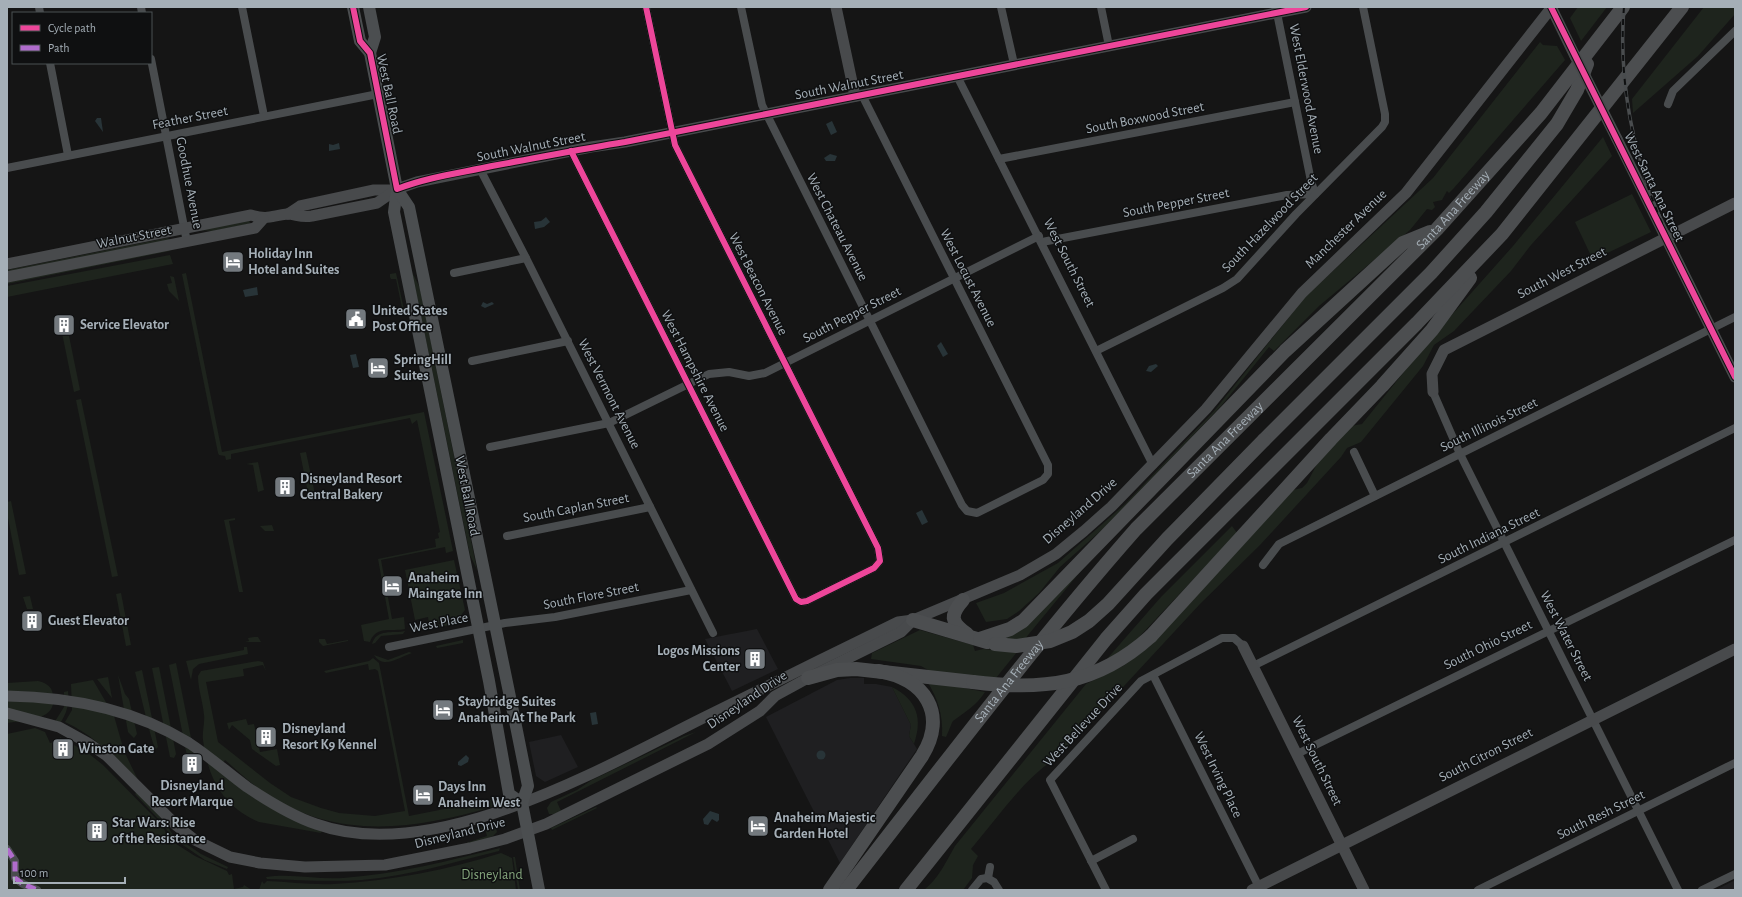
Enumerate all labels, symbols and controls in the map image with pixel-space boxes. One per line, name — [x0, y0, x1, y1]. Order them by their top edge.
legend — [12, 12, 152, 64]
text: Cycle path — [48, 22, 96, 35]
street label: West Elderwood Avenue — [1287, 23, 1325, 155]
text: Path — [48, 42, 70, 54]
street label: West Ball Road — [374, 53, 404, 135]
street label: South Walnut Street — [794, 68, 905, 102]
street label: South Boxwood Street — [1085, 100, 1206, 136]
street label: Feather Street — [151, 104, 229, 132]
street label: South Walnut Street — [476, 130, 587, 164]
street label: West Santa Ana Street — [1621, 130, 1687, 245]
street label: Goodhue Avenue — [173, 136, 205, 230]
street label: Santa Ana Freeway — [1414, 168, 1493, 252]
street label: West Chateau Avenue — [804, 171, 870, 283]
street label: South Hazelwood Street — [1219, 171, 1321, 275]
street label: South Pepper Street — [1122, 186, 1231, 220]
street label: Manchester Avenue — [1303, 187, 1389, 271]
street label: West South Street — [1041, 216, 1098, 310]
street label: Walnut Street — [95, 223, 173, 251]
street label: West Locust Avenue — [937, 227, 999, 329]
street label: West Beacon Avenue — [726, 230, 790, 338]
street label: South West Street — [1515, 244, 1609, 301]
place label: Holiday Inn Hotel and Suites — [248, 247, 339, 277]
hotel icon: Holiday Inn Hotel and Suites — [220, 249, 246, 275]
street label: South Pepper Street — [801, 284, 904, 346]
place label: United States Post Office — [372, 304, 448, 334]
public building icon: United States Post Office — [343, 306, 369, 332]
street label: West Hampshire Avenue — [658, 308, 732, 434]
building icon: Service Elevator — [51, 312, 77, 338]
place label: Service Elevator — [80, 318, 169, 332]
street label: West Vermont Avenue — [575, 337, 643, 451]
place label: SpringHill Suites — [394, 353, 452, 383]
hotel icon: SpringHill Suites — [365, 355, 391, 381]
street label: South Illinois Street — [1438, 395, 1540, 455]
street label: Santa Ana Freeway — [1184, 399, 1266, 481]
street label: West Ball Road — [452, 455, 482, 537]
place label: Disneyland Resort Central Bakery — [300, 472, 402, 502]
building icon: Disneyland Resort Central Bakery — [272, 474, 298, 500]
street label: Disneyland Drive — [1040, 475, 1120, 547]
street label: South Caplan Street — [522, 491, 631, 525]
street label: South Indiana Street — [1436, 505, 1542, 567]
place label: Anaheim Maingate Inn — [408, 571, 483, 601]
hotel icon: Anaheim Maingate Inn — [379, 573, 405, 599]
street label: South Flore Street — [542, 580, 640, 612]
street label: West Water Street — [1537, 589, 1595, 684]
building icon: Guest Elevator — [19, 608, 45, 634]
street label: West Place — [409, 610, 469, 636]
place label: Guest Elevator — [48, 614, 129, 628]
street label: South Ohio Street — [1442, 617, 1535, 672]
street label: Santa Ana Freeway — [972, 637, 1046, 725]
place label: Logos Missions Center — [657, 644, 740, 674]
building icon: Logos Missions Center — [742, 646, 768, 672]
street label: Disneyland Drive — [705, 668, 789, 732]
street label: West Bellevue Drive — [1041, 681, 1125, 769]
place label: Staybridge Suites Anaheim At The Park — [458, 695, 576, 725]
hotel icon: Staybridge Suites Anaheim At The Park — [430, 697, 456, 723]
street label: West South Street — [1289, 714, 1345, 808]
place label: Disneyland Resort K9 Kennel — [282, 722, 377, 752]
building icon: Disneyland Resort K9 Kennel — [253, 724, 279, 750]
street label: South Citron Street — [1437, 725, 1536, 785]
street label: West Irving Place — [1191, 730, 1245, 820]
building icon: Winston Gate — [50, 736, 76, 762]
place label: Winston Gate — [78, 742, 155, 756]
building icon: Disneyland Resort Marque — [179, 751, 205, 777]
place label: Disneyland Resort Marque — [151, 779, 233, 809]
place label: Days Inn Anaheim West — [438, 780, 521, 810]
hotel icon: Days Inn Anaheim West — [410, 782, 436, 808]
street label: South Resh Street — [1555, 787, 1648, 842]
place label: Anaheim Majestic Garden Hotel — [774, 811, 876, 841]
hotel icon: Anaheim Majestic Garden Hotel — [745, 813, 771, 839]
street label: Disneyland Drive — [413, 815, 507, 851]
place label: Star Wars: Rise of the Resistance — [112, 816, 206, 846]
building icon: Star Wars: Rise of the Resistance — [84, 818, 110, 844]
scale bar — [14, 859, 125, 885]
text: 100 m — [20, 867, 48, 879]
park label: Disneyland — [461, 868, 523, 882]

